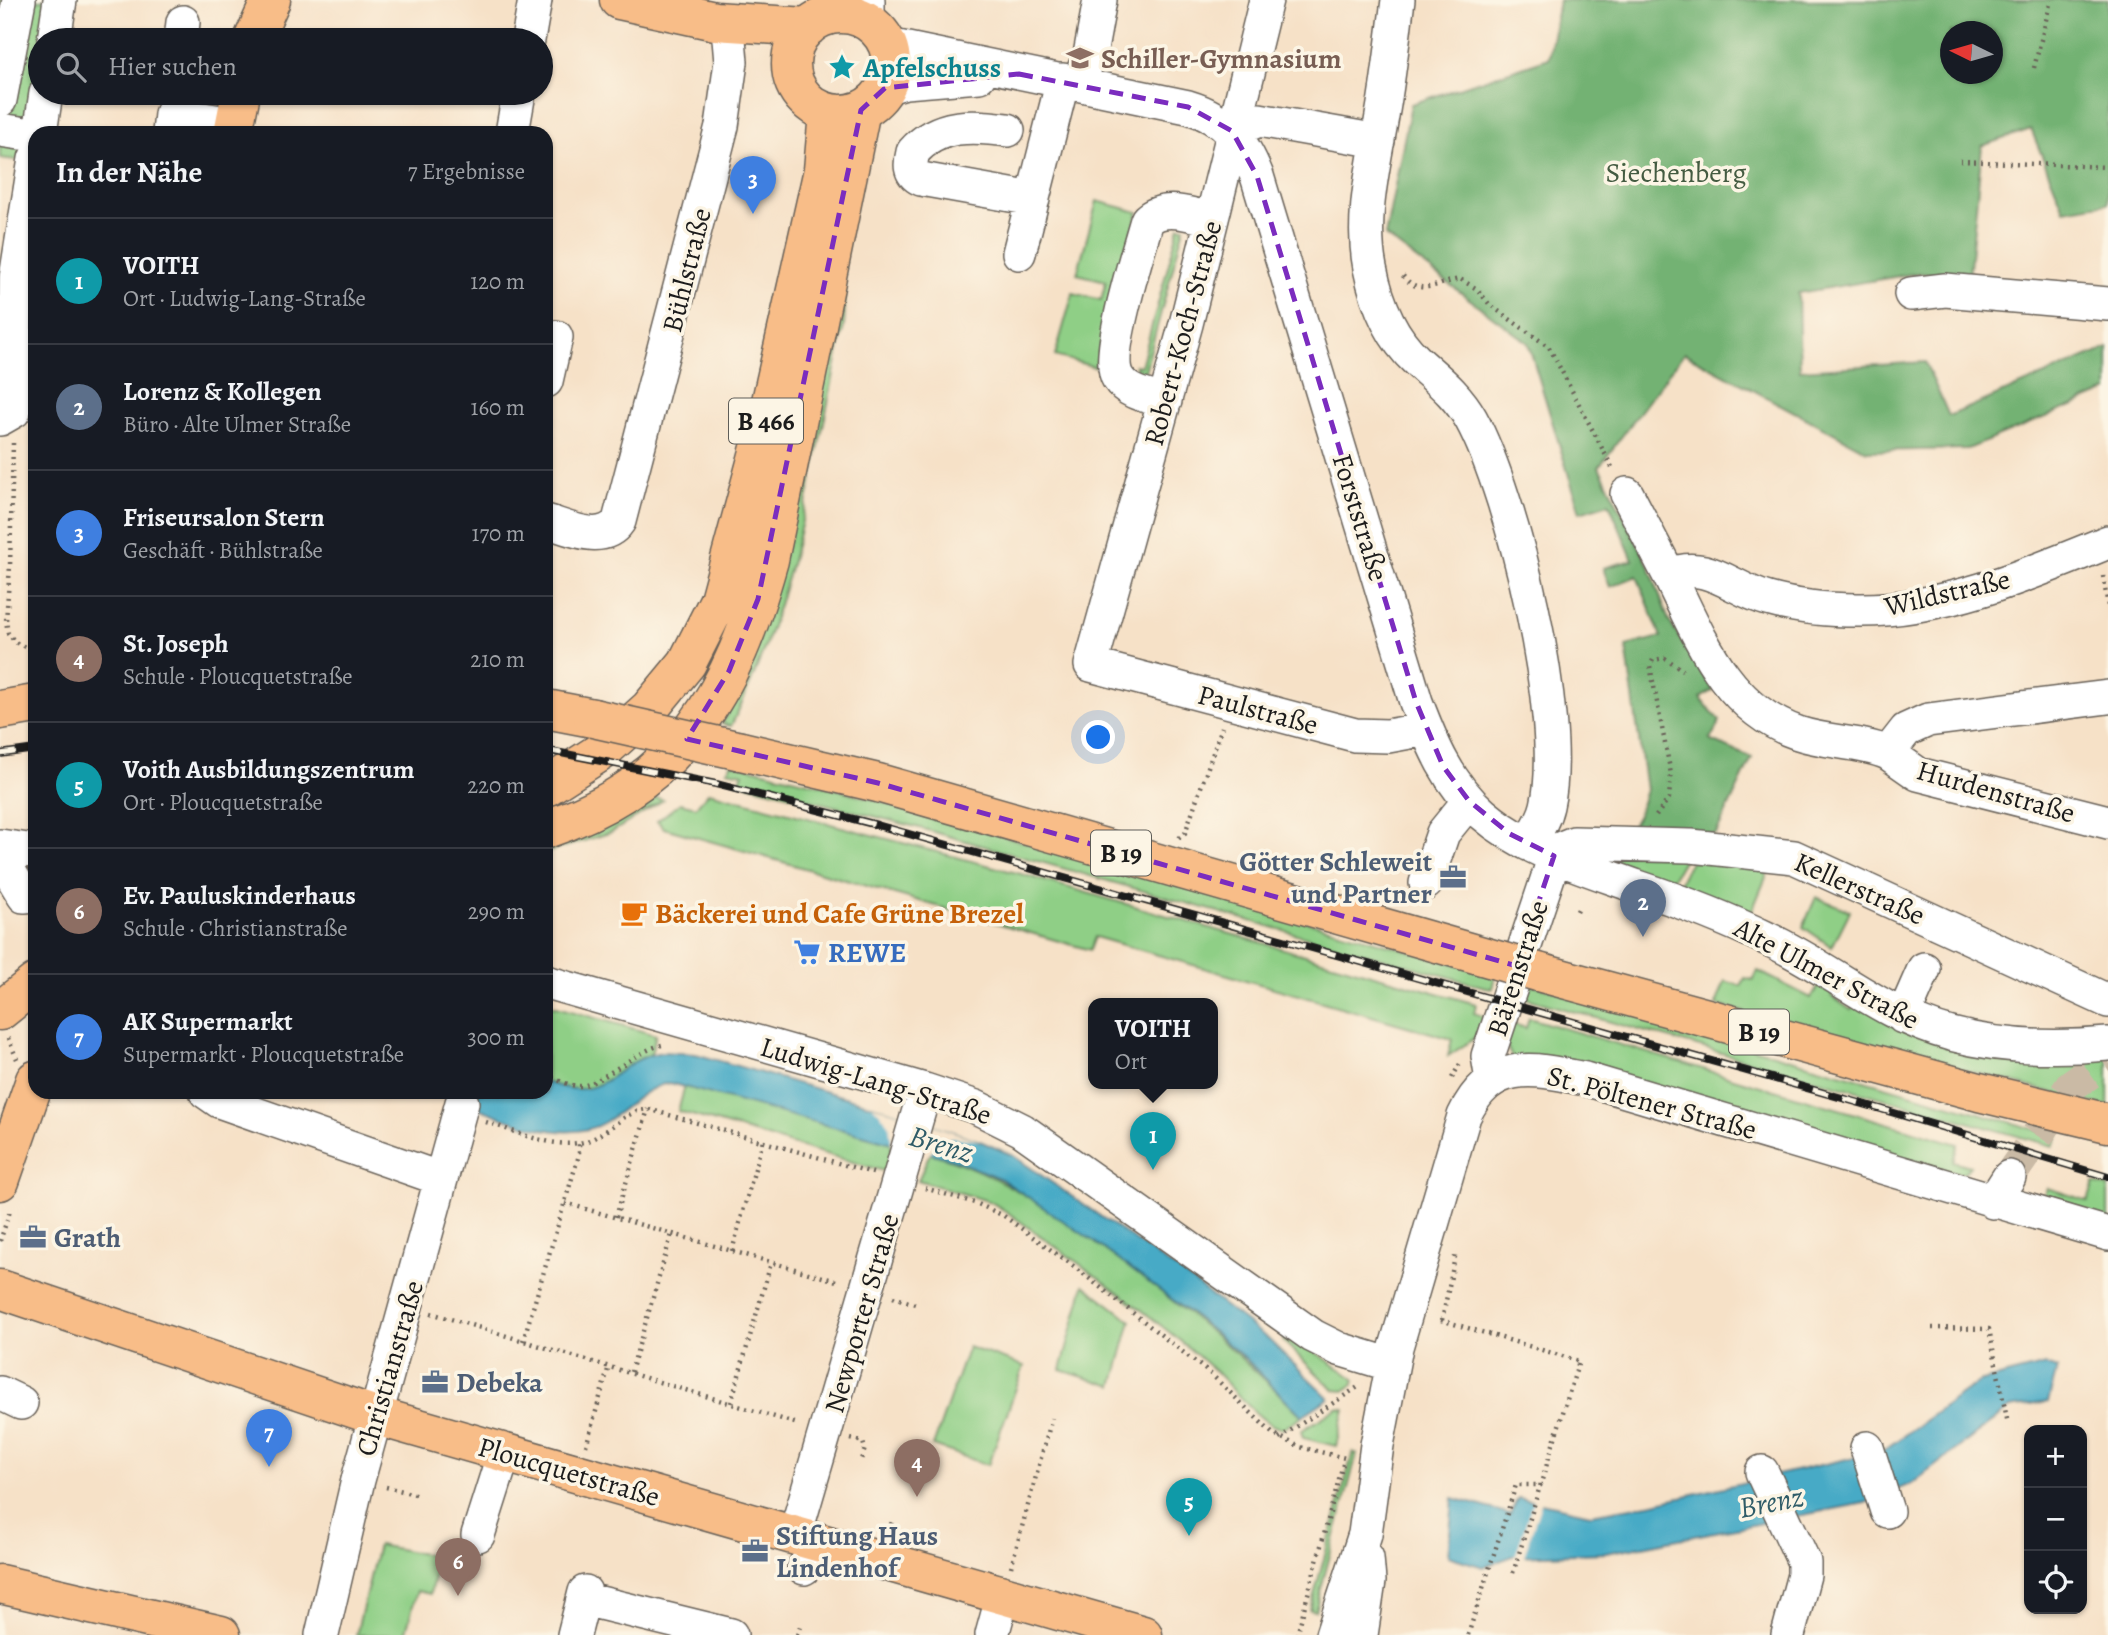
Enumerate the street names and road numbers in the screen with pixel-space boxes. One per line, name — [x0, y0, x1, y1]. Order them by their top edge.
street label: Bühlstraße — [653, 204, 721, 336]
street label: Robert-Koch-Straße — [1135, 217, 1231, 450]
road number: B 466 — [729, 398, 803, 444]
street label: Forststraße — [1323, 449, 1397, 586]
street label: Wildstraße — [1880, 560, 2014, 626]
street label: Paulstraße — [1193, 676, 1322, 744]
street label: Hurdenstraße — [1912, 751, 2079, 833]
road number: B 19 — [1091, 831, 1151, 876]
street label: Kellerstraße — [1788, 843, 1931, 935]
street label: Bärenstraße — [1478, 895, 1558, 1041]
street label: Alte Ulmer Straße — [1726, 909, 1926, 1039]
road number: B 19 — [1729, 1009, 1789, 1054]
street label: Ludwig-Lang-Straße — [756, 1028, 996, 1134]
street label: St. Pöltener Straße — [1543, 1057, 1761, 1149]
street label: Newporter Straße — [815, 1209, 909, 1418]
street label: Christianstraße — [347, 1276, 433, 1460]
street label: Ploucquetstraße — [473, 1428, 664, 1516]

